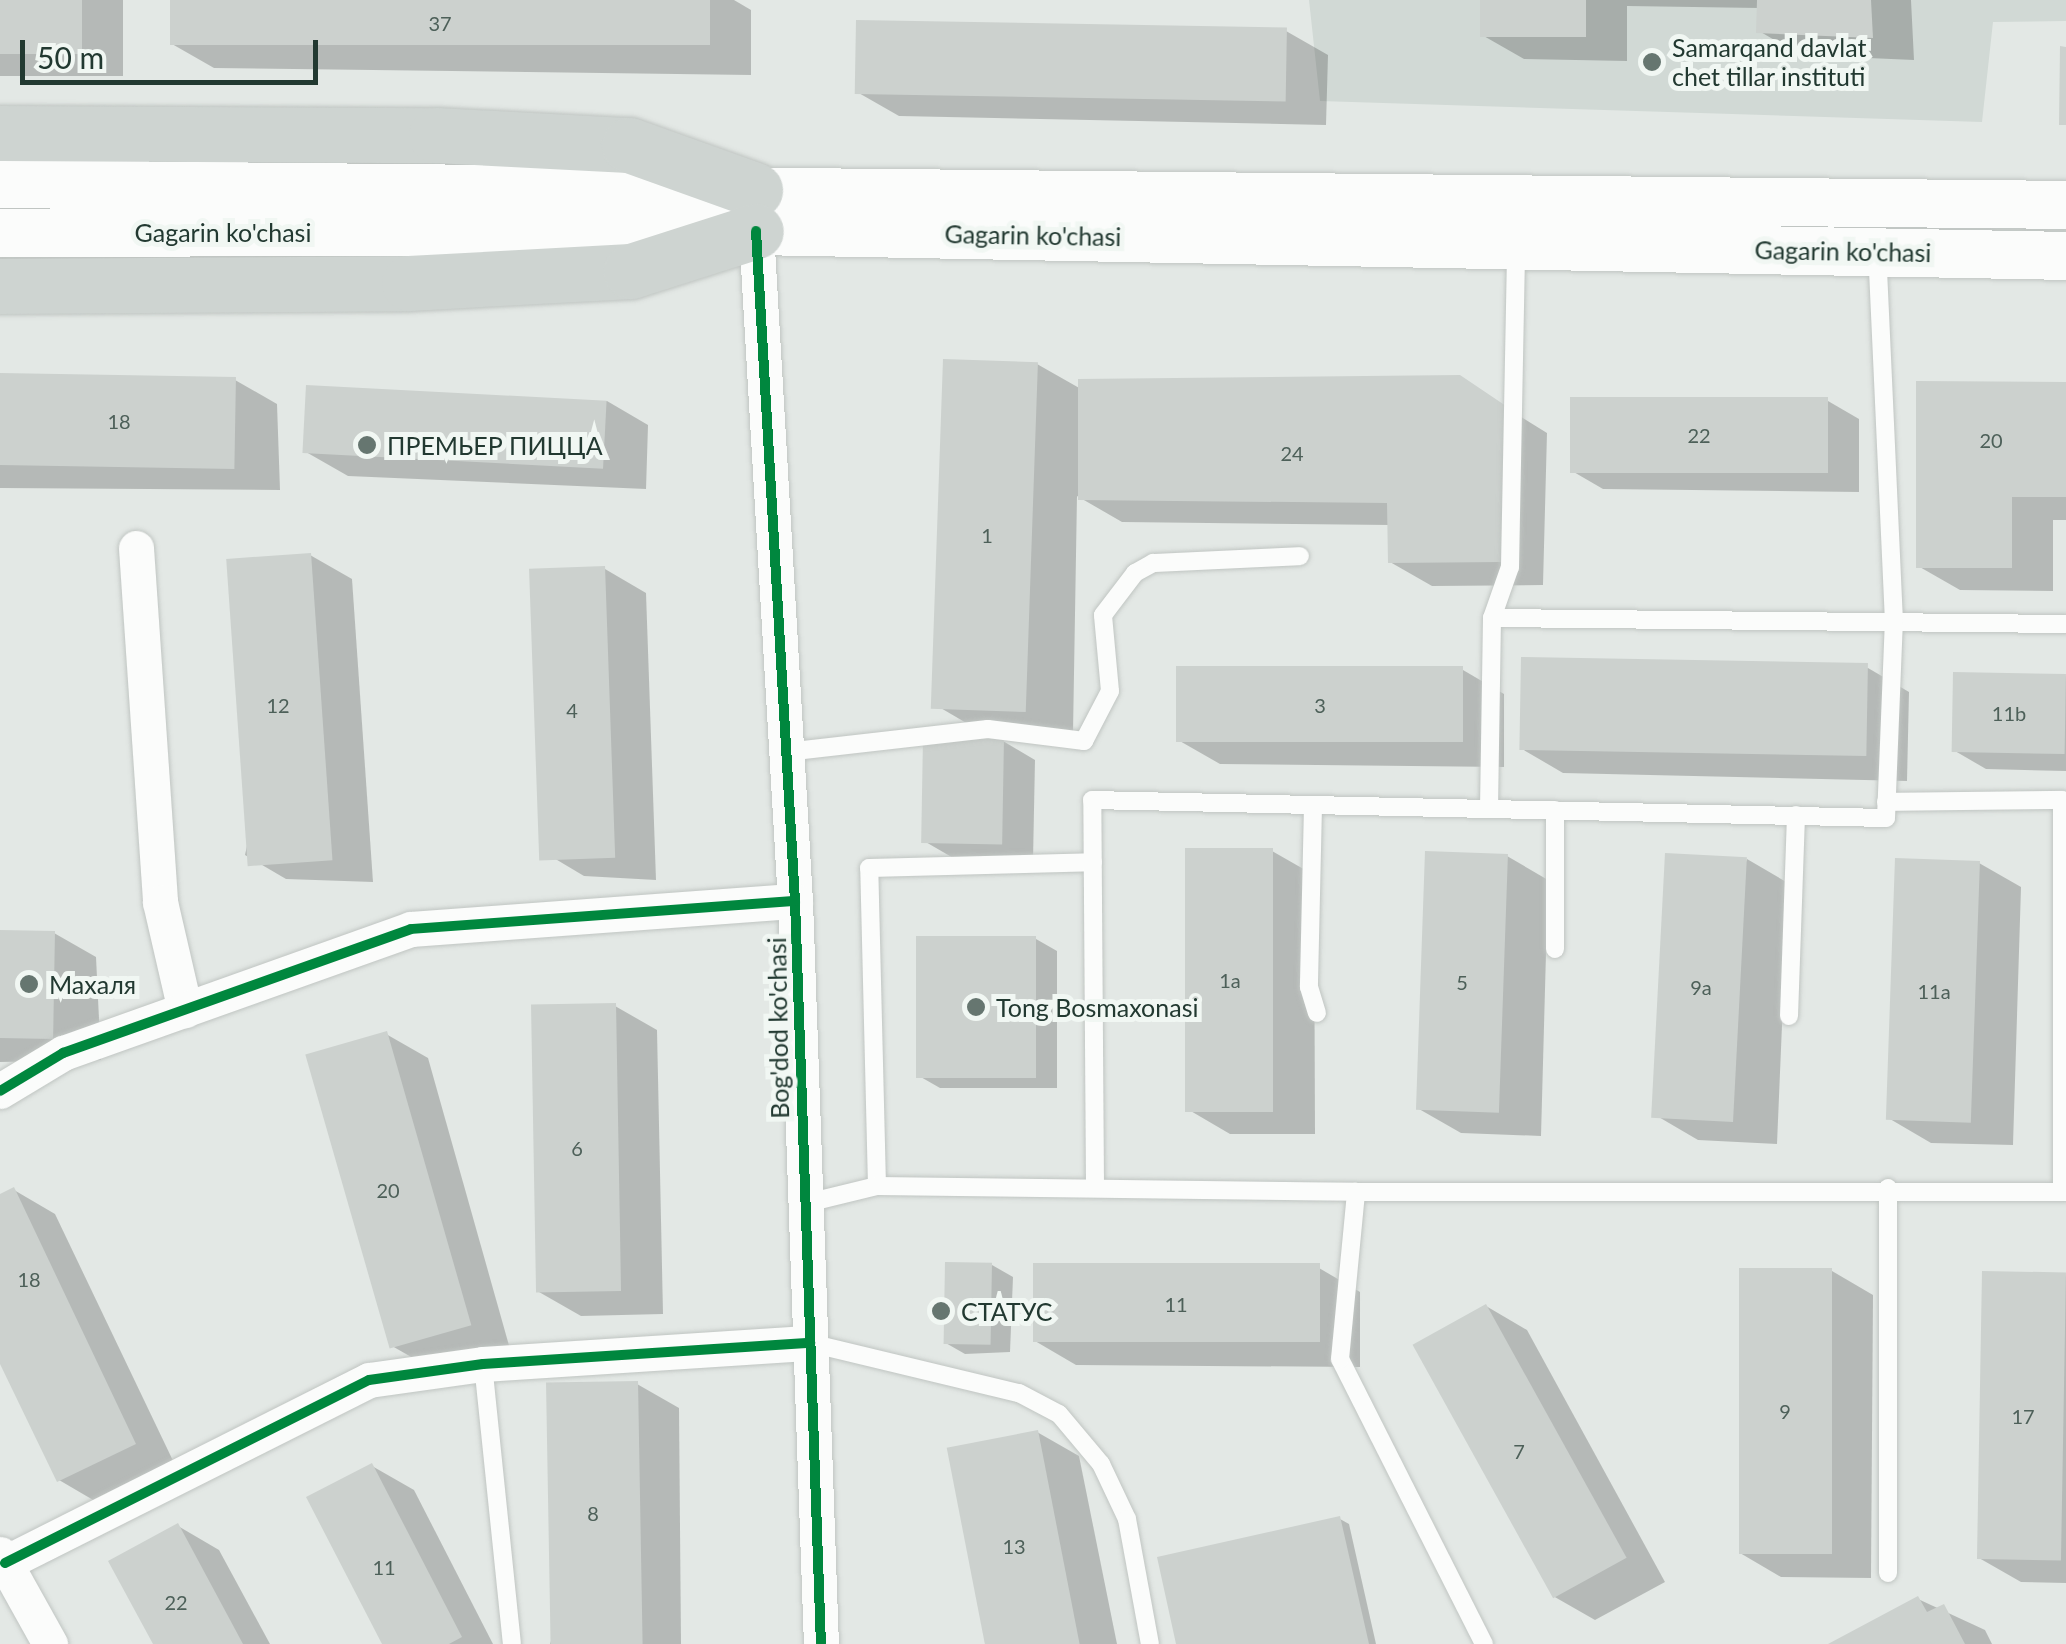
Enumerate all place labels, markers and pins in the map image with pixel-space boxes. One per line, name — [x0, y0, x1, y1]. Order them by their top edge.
place label: Samarqand davlat chet tillar instituti — [1672, 33, 1866, 92]
marker: Samarqand davlat chet tillar instituti — [1641, 51, 1663, 73]
place label: ПРЕМЬЕР ПИЦЦА — [387, 430, 603, 460]
marker: ПРЕМЬЕР ПИЦЦА — [356, 434, 378, 456]
place label: Махаля — [49, 969, 136, 999]
marker: Махаля — [18, 973, 40, 995]
place label: Tong Bosmaxonasi — [996, 992, 1198, 1022]
marker: Tong Bosmaxonasi — [965, 996, 987, 1018]
place label: СТАТУС — [961, 1296, 1052, 1326]
marker: СТАТУС — [930, 1300, 952, 1322]

